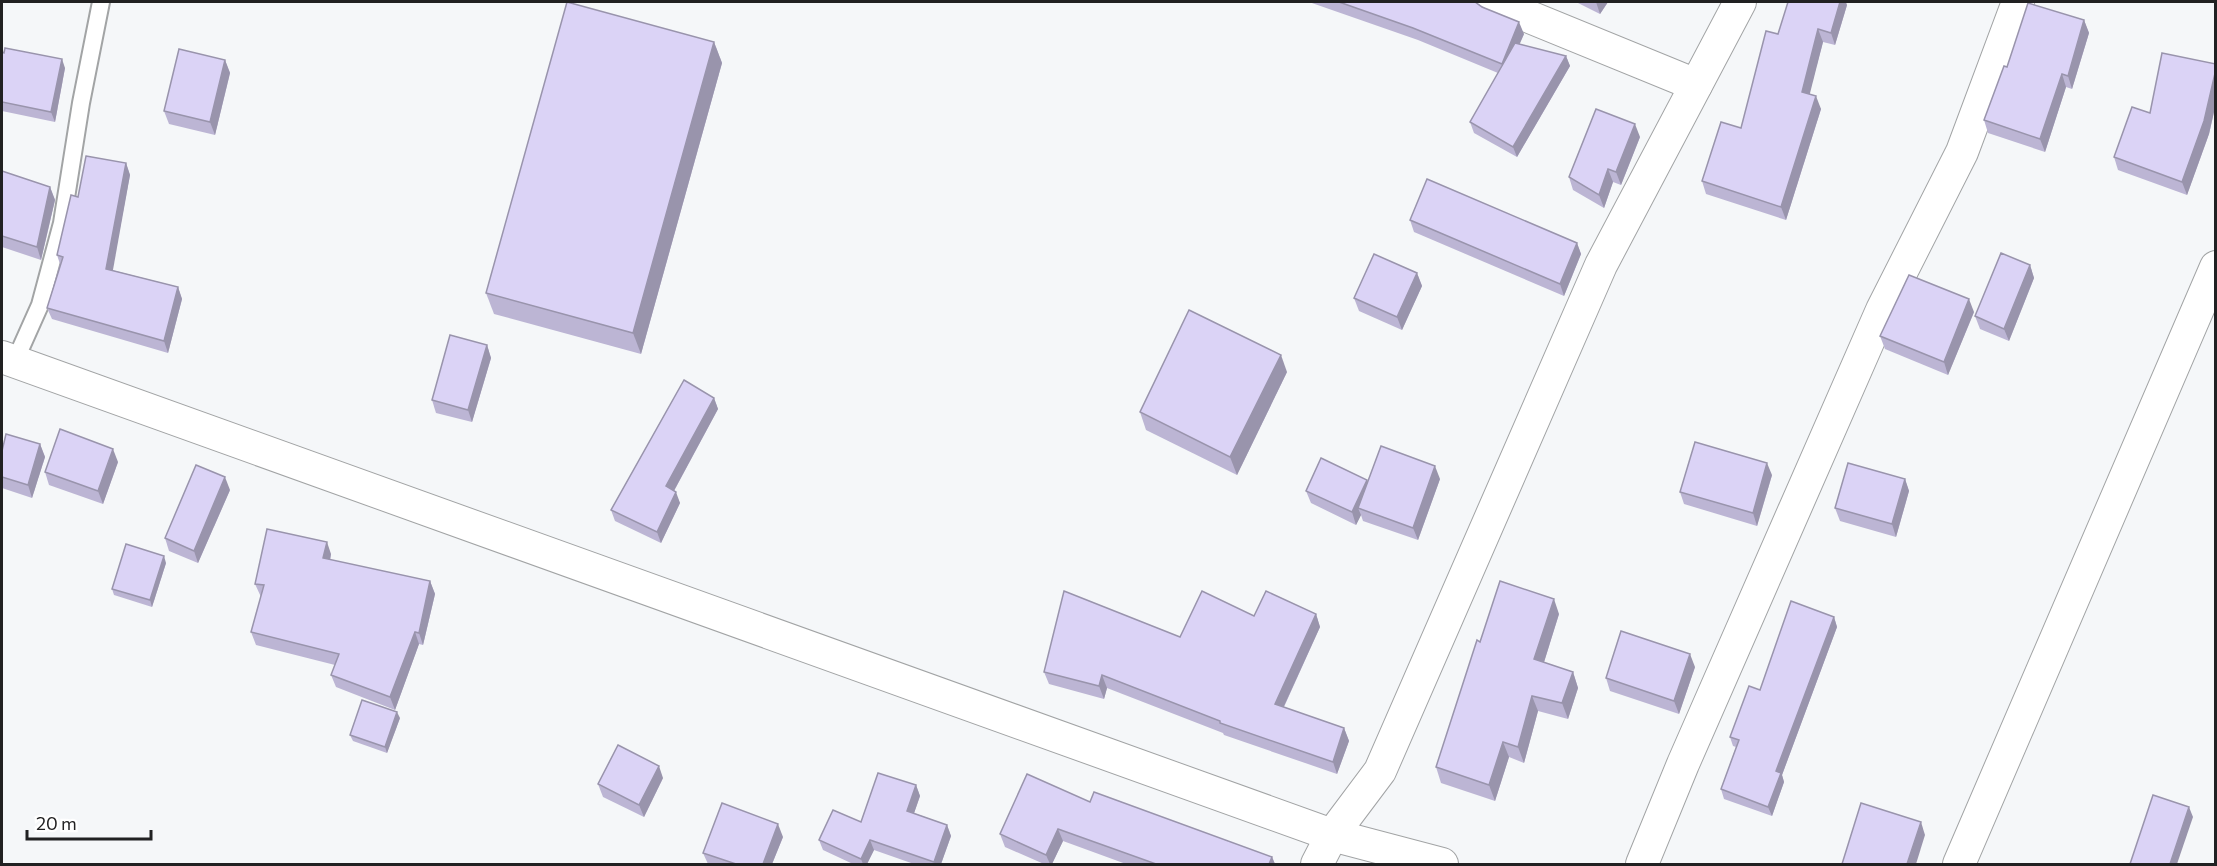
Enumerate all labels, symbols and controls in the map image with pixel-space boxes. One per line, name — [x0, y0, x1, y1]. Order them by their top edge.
scale bar — [27, 803, 152, 841]
text: 20 m — [36, 812, 77, 834]

